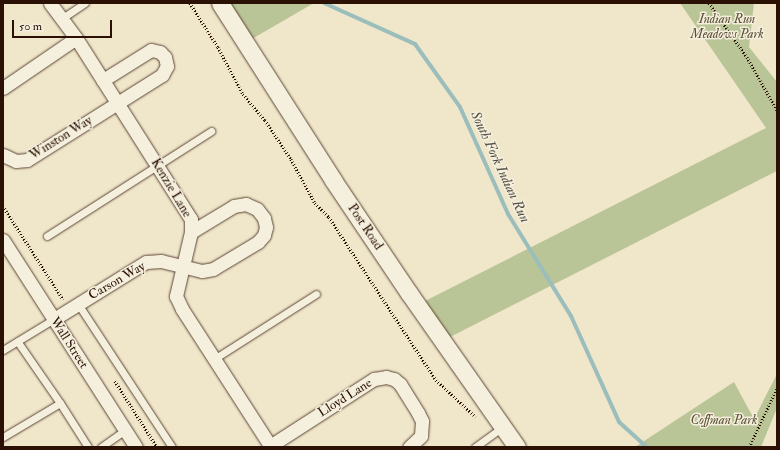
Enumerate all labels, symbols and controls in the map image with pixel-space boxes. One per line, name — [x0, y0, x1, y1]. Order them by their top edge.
scale bar — [14, 12, 114, 38]
park label: Indian Run Meadows Park — [690, 12, 764, 43]
text: 50 m — [19, 19, 42, 34]
water label: South Fork Indian Run — [467, 109, 533, 225]
street label: Winston Way — [27, 113, 95, 163]
street label: Kenzie Lane — [147, 156, 195, 220]
street label: Post Road — [344, 201, 386, 253]
street label: Carson Way — [86, 259, 148, 303]
street label: Wall Street — [47, 314, 91, 372]
street label: Lloyd Lane — [315, 375, 375, 421]
park label: Coffman Park — [691, 412, 757, 428]

